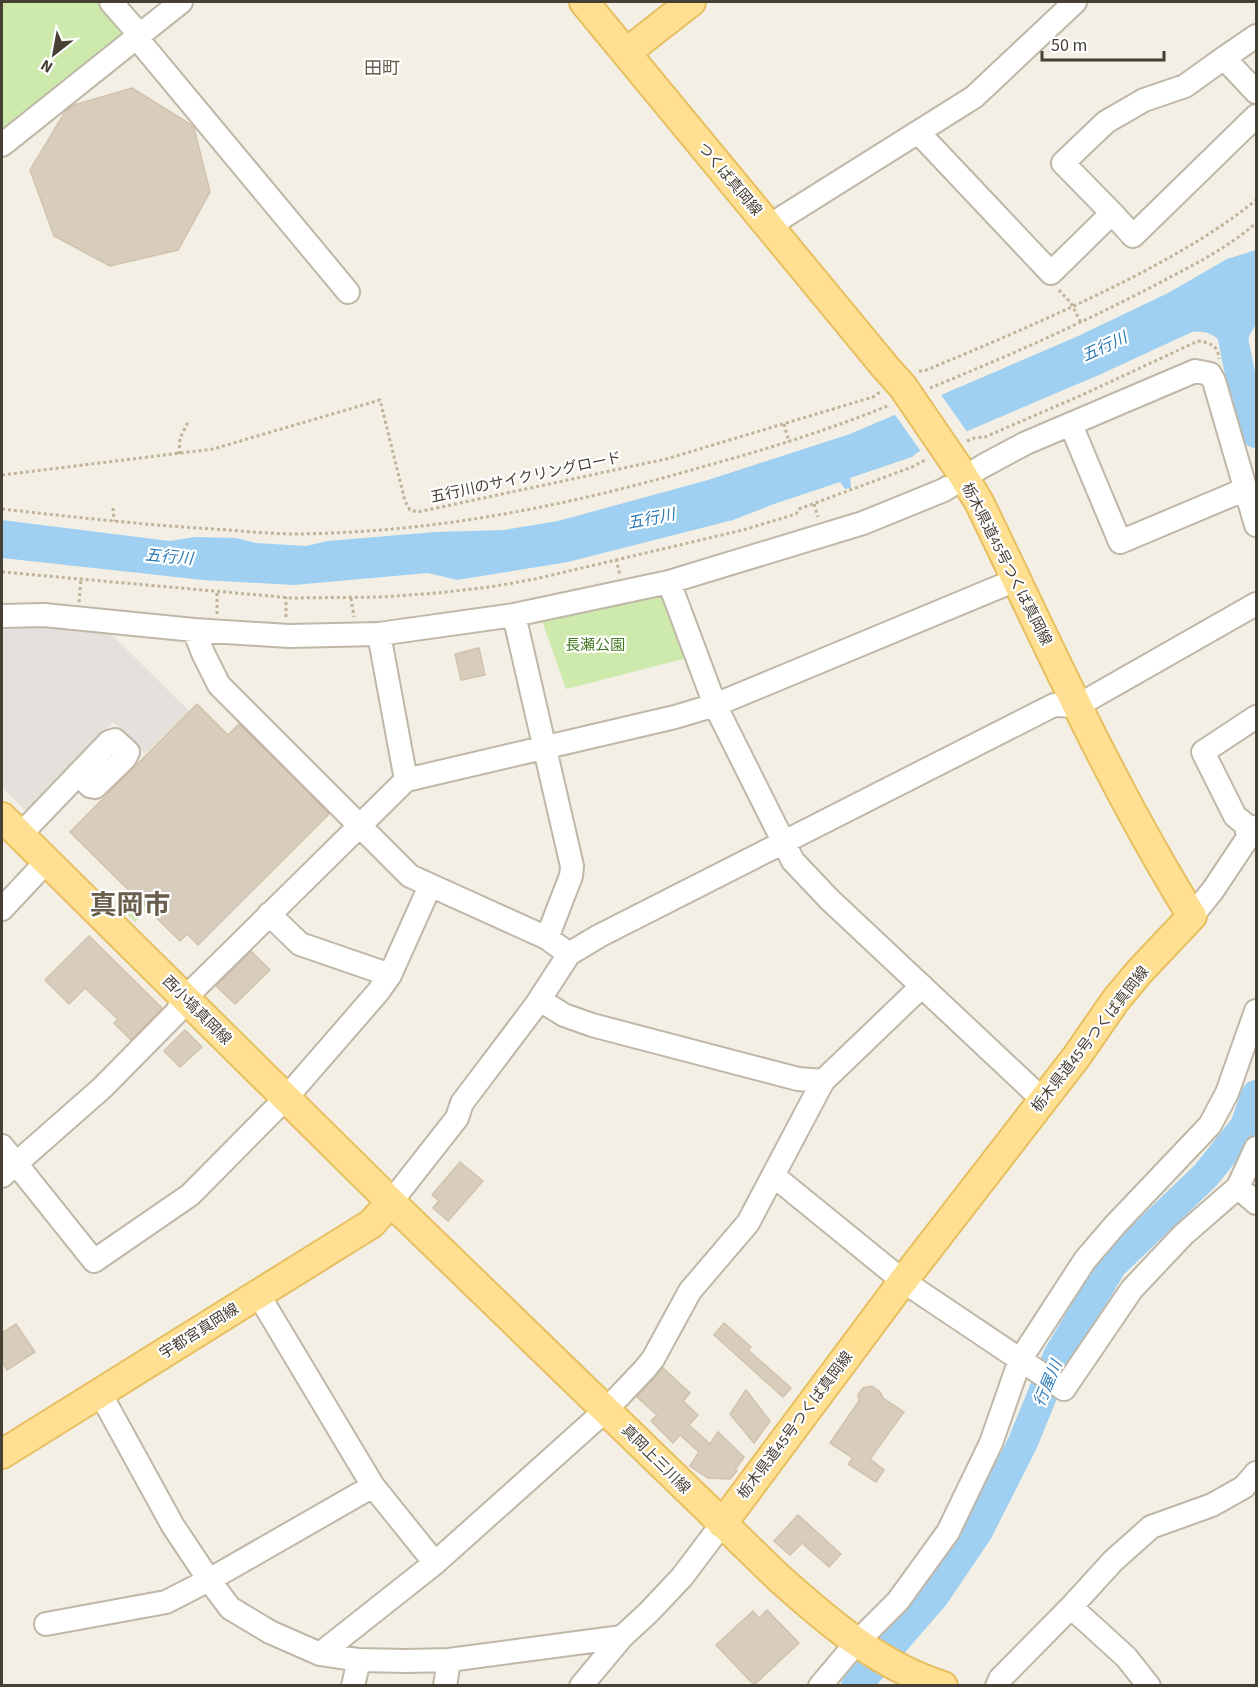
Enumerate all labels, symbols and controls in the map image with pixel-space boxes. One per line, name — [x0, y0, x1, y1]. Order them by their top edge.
north arrow — [24, 24, 84, 84]
scale bar — [1042, 24, 1164, 62]
text: 50 m — [1051, 33, 1087, 58]
text: N — [37, 54, 57, 78]
district label: 田町 — [364, 56, 400, 81]
street label: つくば真岡線 — [693, 138, 767, 221]
water label: 五行川 — [1078, 326, 1133, 367]
street label: 五行川のサイクリングロード — [429, 447, 624, 508]
street label: 栃木県道45号つくば真岡線 — [956, 479, 1057, 649]
water label: 五行川 — [626, 503, 679, 534]
water label: 五行川 — [144, 544, 196, 570]
park label: 長瀬公園 — [565, 635, 625, 656]
district label: 真岡市 — [90, 886, 171, 925]
street label: 栃木県道45号つくば真岡線 — [1027, 962, 1154, 1117]
street label: 西小塙真岡線 — [157, 971, 236, 1050]
street label: 宇都宮真岡線 — [156, 1299, 243, 1364]
street label: 栃木県道45号つくば真岡線 — [733, 1347, 858, 1503]
water label: 行屋川 — [1028, 1355, 1068, 1410]
street label: 真岡上三川線 — [616, 1420, 695, 1499]

